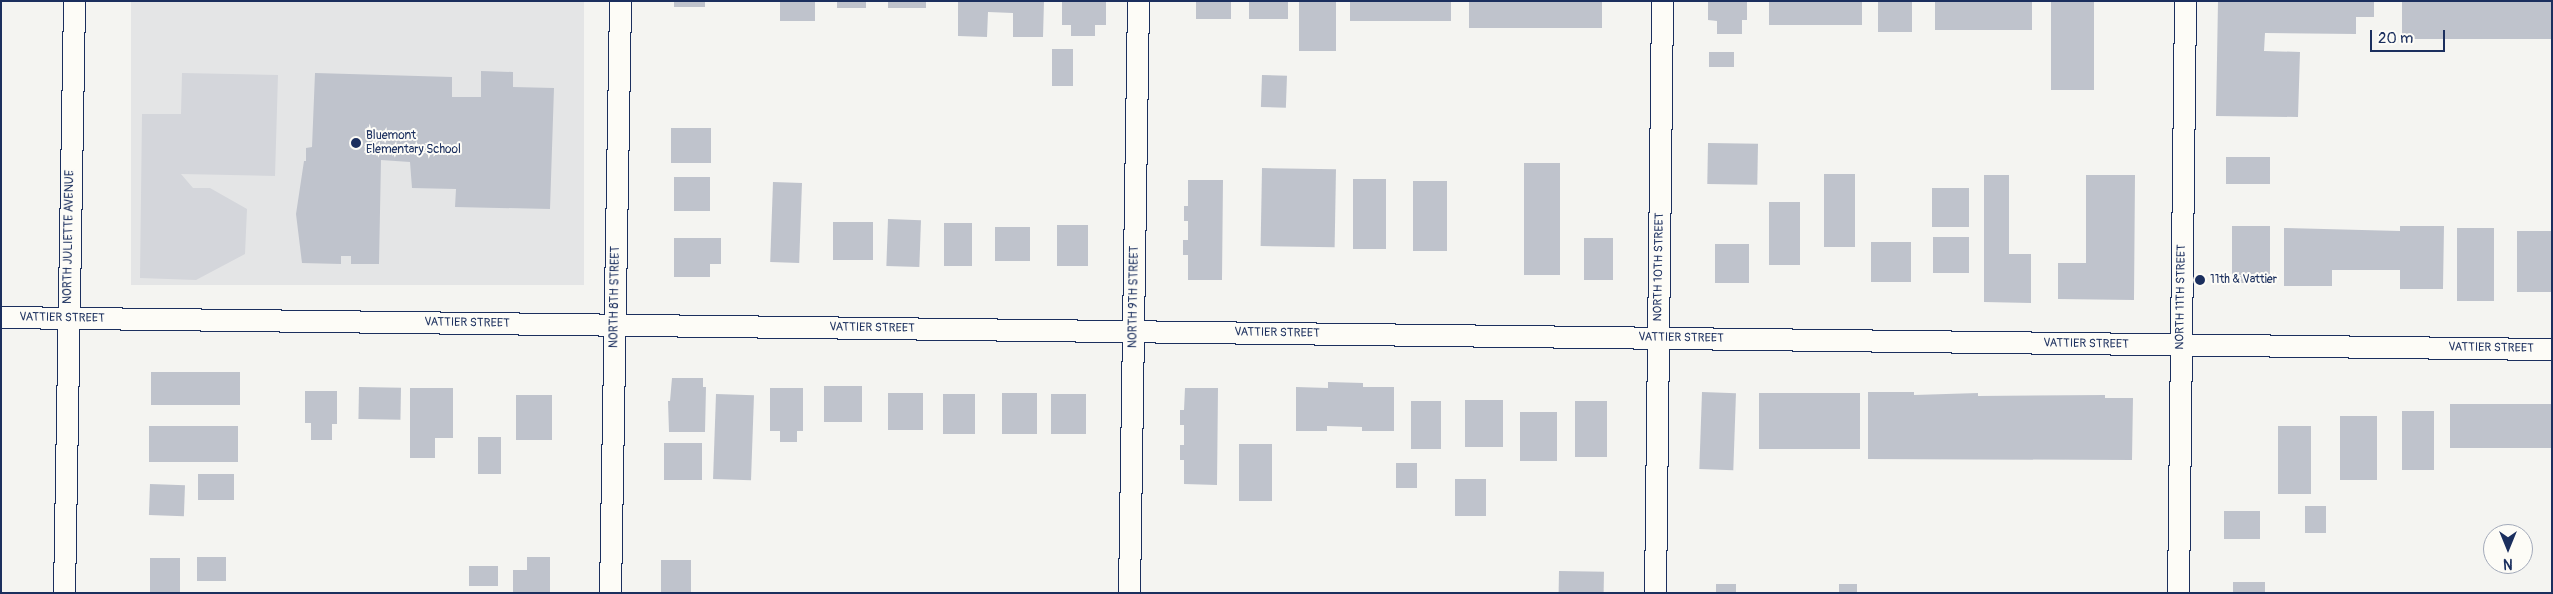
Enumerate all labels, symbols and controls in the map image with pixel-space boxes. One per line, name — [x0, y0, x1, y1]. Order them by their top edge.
scale bar — [2373, 20, 2448, 52]
text: 20 m — [2378, 29, 2413, 48]
place label: Bluemont Elementary School — [366, 129, 461, 157]
marker: Bluemont Elementary School — [350, 137, 362, 149]
street label: NORTH JULIETTE AVENUE — [61, 170, 77, 304]
street label: NORTH 10TH STREET — [1651, 212, 1667, 322]
street label: NORTH 11TH STREET — [2173, 244, 2189, 350]
street label: NORTH 8TH STREET — [607, 246, 623, 348]
street label: NORTH 9TH STREET — [1126, 246, 1142, 348]
place label: 11th & Vattier — [2210, 273, 2277, 287]
marker: 11th & Vattier — [2194, 274, 2206, 286]
street label: VATTIER STREET — [19, 310, 105, 326]
street label: VATTIER STREET — [424, 315, 510, 331]
street label: VATTIER STREET — [829, 320, 915, 336]
street label: VATTIER STREET — [1234, 325, 1320, 341]
street label: VATTIER STREET — [1638, 330, 1724, 346]
street label: VATTIER STREET — [2043, 336, 2129, 352]
street label: VATTIER STREET — [2448, 340, 2534, 356]
north arrow — [2483, 524, 2533, 574]
text: N — [2503, 555, 2513, 572]

